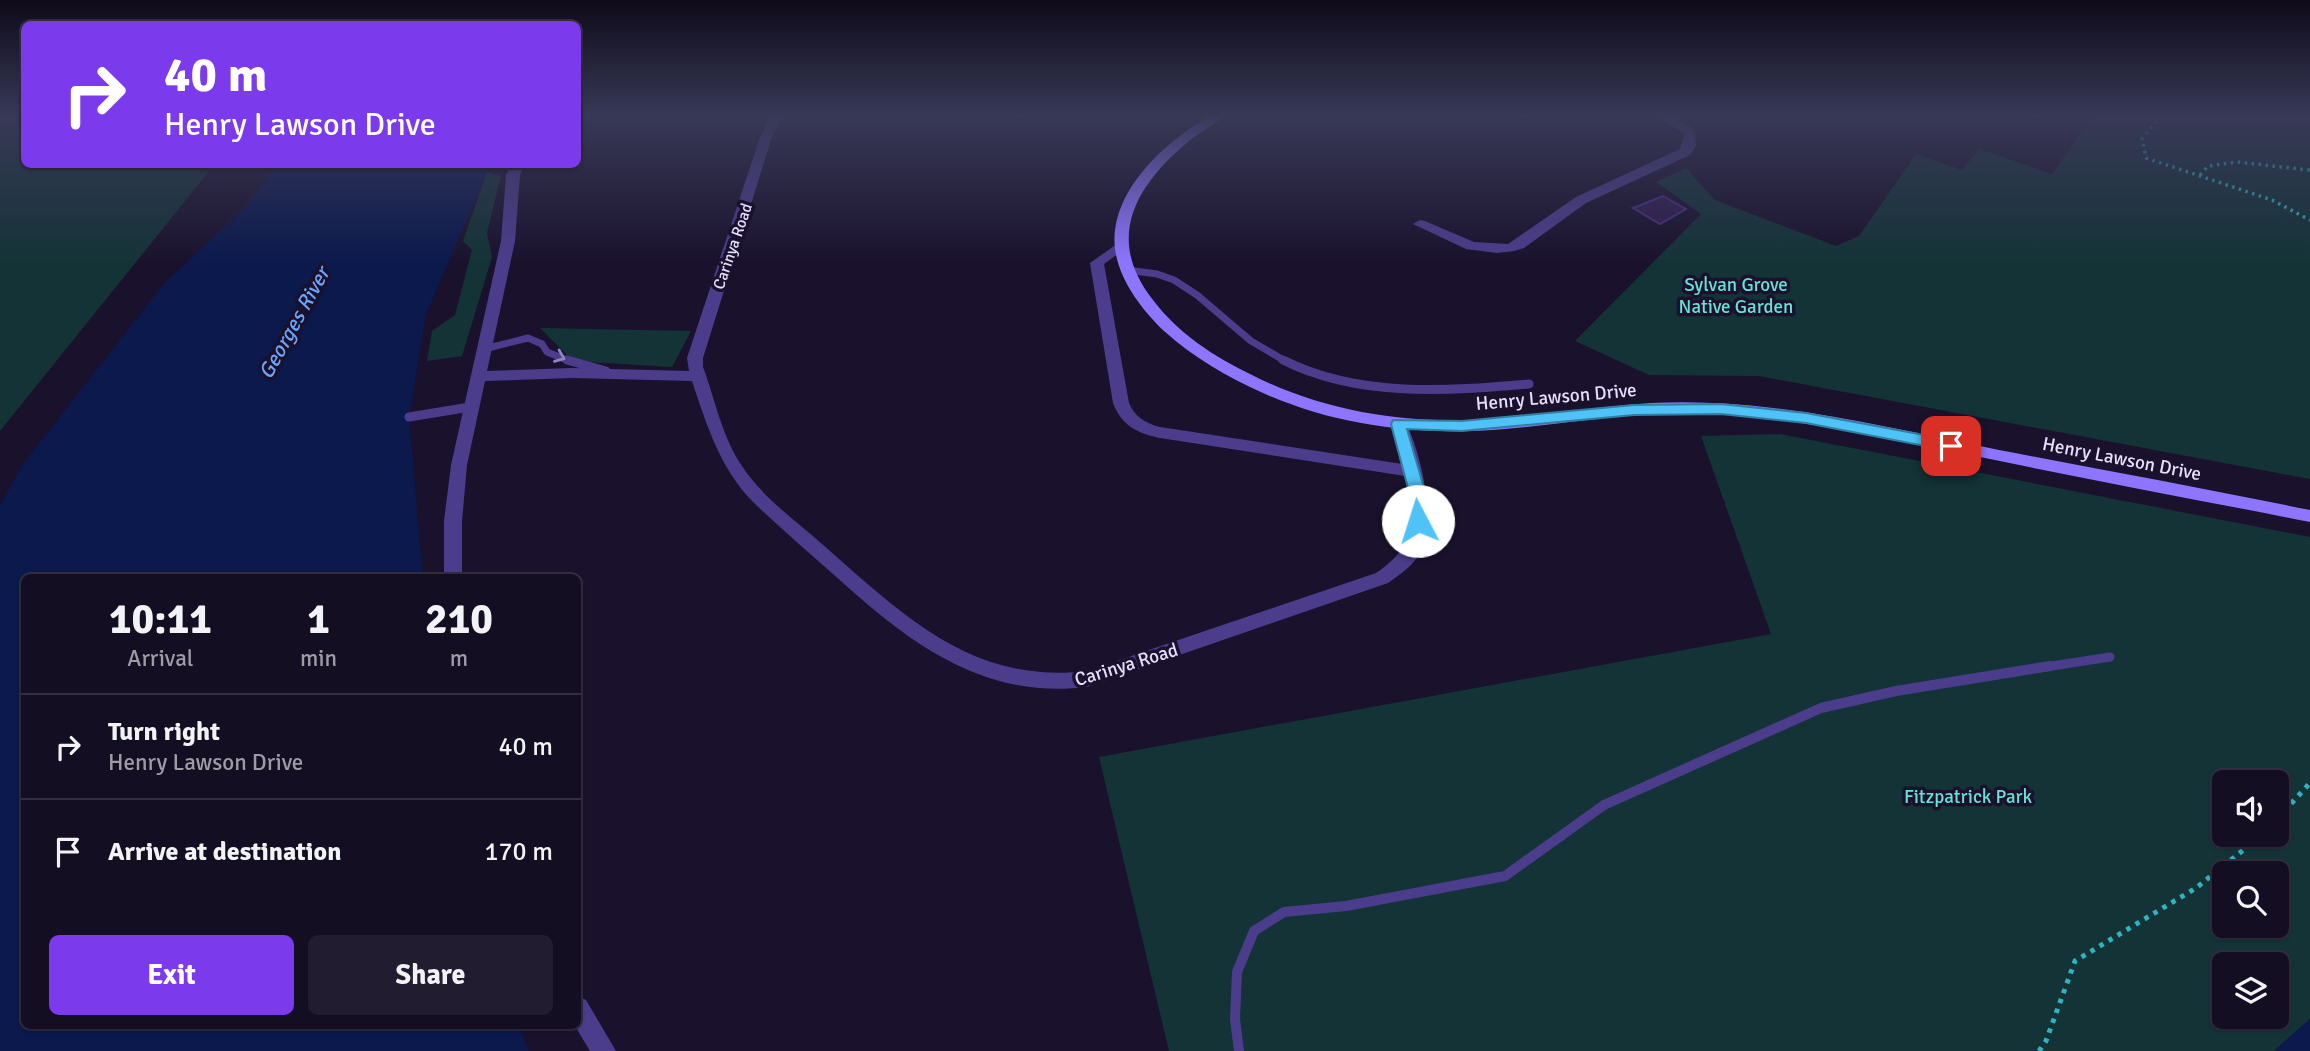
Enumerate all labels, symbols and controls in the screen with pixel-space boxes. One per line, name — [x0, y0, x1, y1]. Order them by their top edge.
text: 40 m — [164, 45, 267, 105]
icon: right — [49, 49, 140, 140]
text: Henry Lawson Drive — [164, 105, 436, 144]
street label: Carinya Road — [709, 201, 757, 292]
water label: Georges River — [253, 260, 337, 383]
park label: Sylvan Grove Native Garden — [1679, 273, 1793, 319]
one-way arrow — [553, 348, 565, 362]
street label: Henry Lawson Drive — [1475, 378, 1637, 416]
pin — [1921, 416, 1981, 476]
icon: arrive — [1932, 427, 1970, 465]
street label: Henry Lawson Drive — [2040, 432, 2203, 486]
position arrow — [1381, 484, 1455, 558]
text: 10:11 — [109, 594, 212, 645]
text: 1 — [307, 594, 330, 645]
text: 210 — [425, 594, 493, 645]
street label: Carinya Road — [1072, 638, 1181, 692]
text: Arrival — [127, 644, 194, 673]
text: min — [300, 644, 337, 673]
text: m — [450, 644, 468, 673]
text: Turn right — [108, 716, 220, 748]
icon: right — [49, 728, 87, 766]
text: 40 m — [498, 731, 553, 763]
text: Henry Lawson Drive — [108, 748, 303, 777]
map controls — [2212, 770, 2289, 1029]
button: sound — [2212, 770, 2289, 847]
park label: Fitzpatrick Park — [1904, 785, 2033, 809]
icon: arrive — [49, 833, 87, 871]
text: Arrive at destination — [108, 836, 341, 868]
text: 170 m — [484, 836, 553, 868]
button: search — [2212, 861, 2289, 938]
button: Exit — [49, 935, 294, 1015]
button: Share — [308, 935, 553, 1015]
button: layers — [2212, 952, 2289, 1029]

